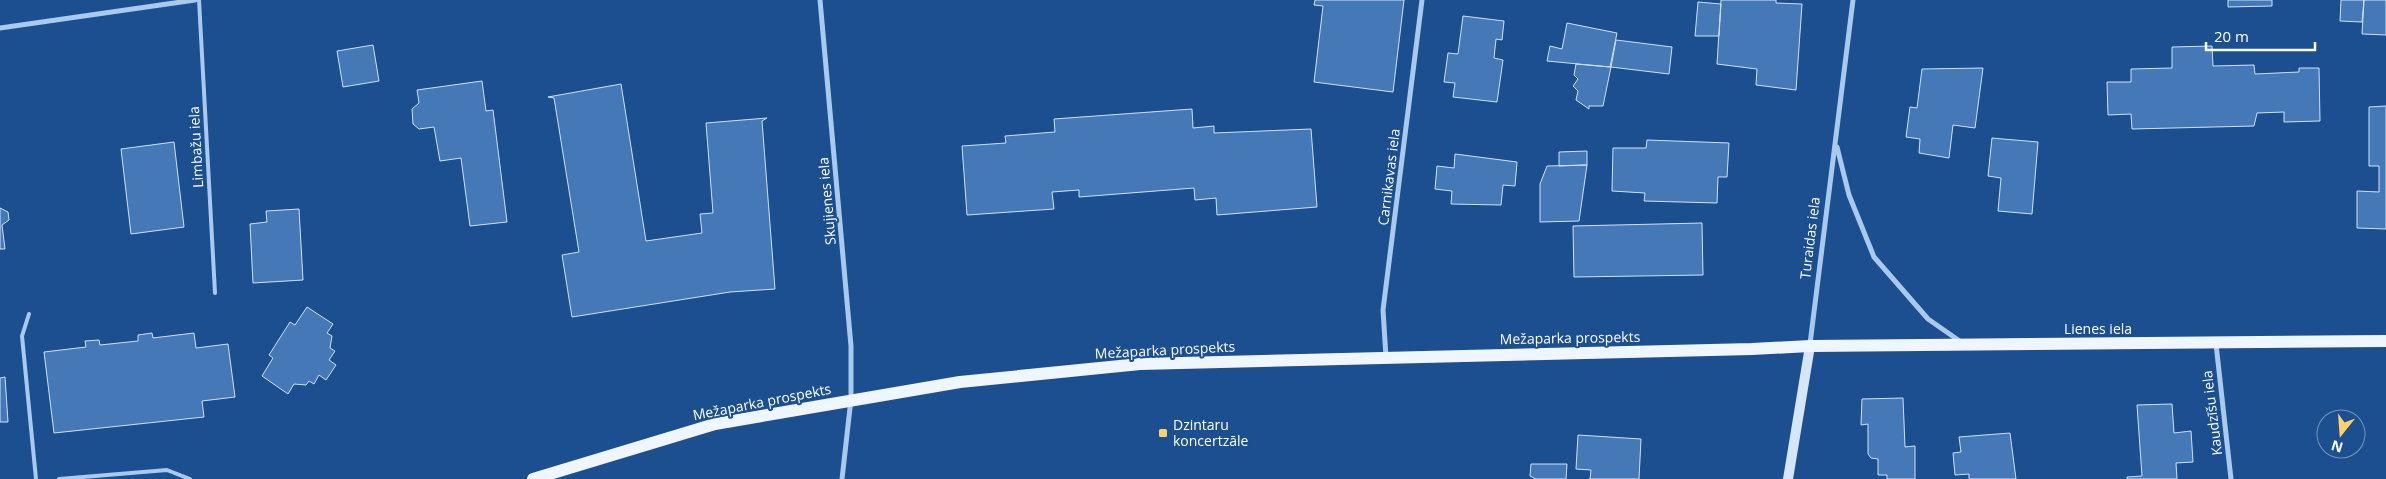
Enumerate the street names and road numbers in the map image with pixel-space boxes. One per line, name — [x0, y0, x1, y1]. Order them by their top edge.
street label: Limbažu iela — [184, 106, 207, 188]
street label: Carnikavas iela — [1373, 127, 1404, 226]
street label: Skujienes iela — [813, 156, 840, 246]
street label: Turaidas iela — [1795, 196, 1824, 280]
street label: Lienes iela — [2064, 319, 2132, 338]
street label: Mežaparka prospekts — [1500, 327, 1641, 348]
street label: Mežaparka prospekts — [1094, 336, 1236, 363]
street label: Kaudzīšu iela — [2197, 370, 2226, 457]
street label: Mežaparka prospekts — [691, 379, 833, 424]

